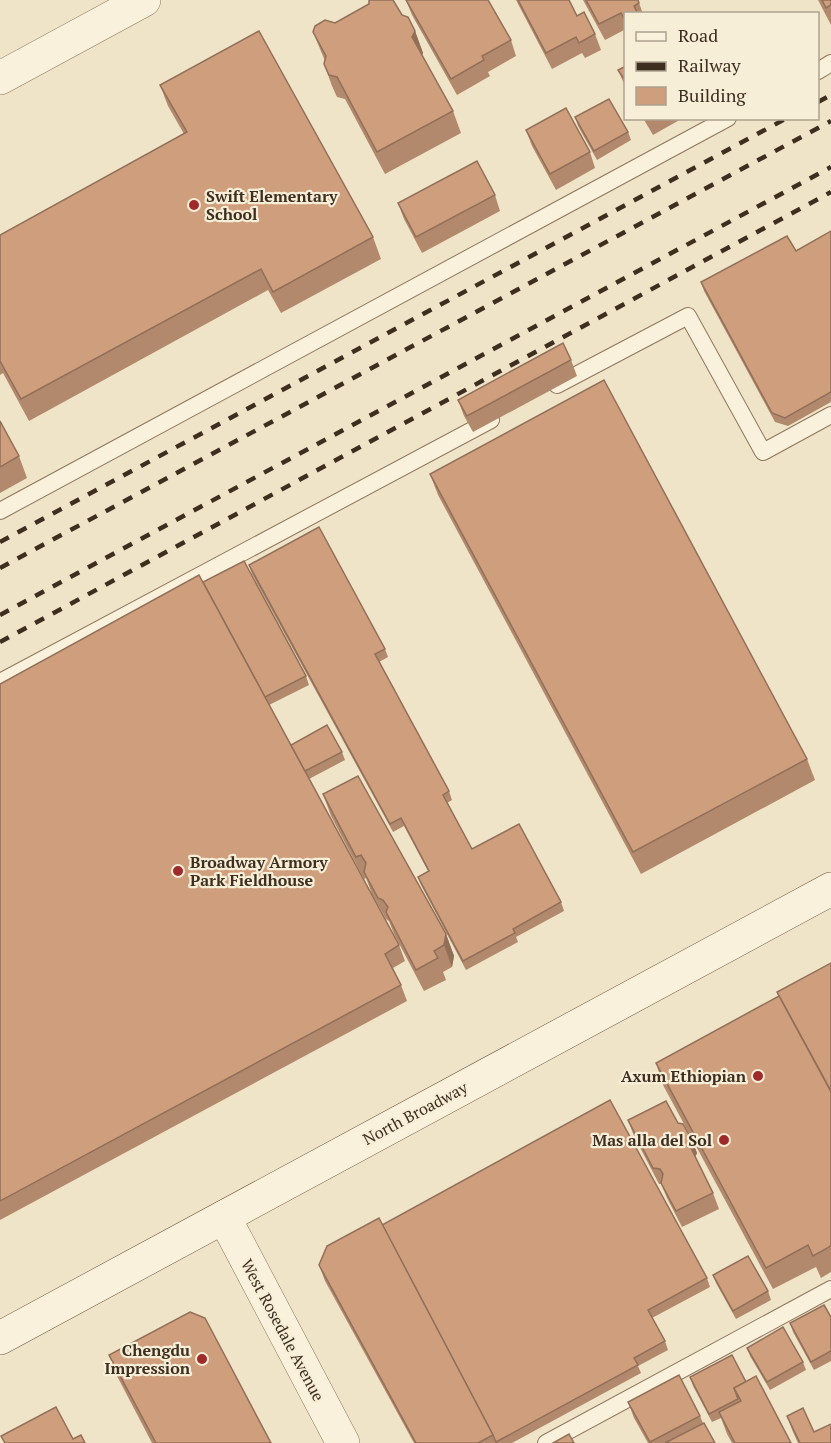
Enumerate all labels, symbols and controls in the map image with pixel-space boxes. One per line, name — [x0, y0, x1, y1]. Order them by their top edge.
legend — [624, 12, 819, 120]
text: Road — [678, 23, 718, 47]
text: Railway — [678, 53, 742, 77]
text: Building — [678, 83, 746, 107]
place label: Swift Elementary School — [206, 185, 338, 225]
marker: Swift Elementary School — [187, 198, 201, 212]
place label: Broadway Armory Park Fieldhouse — [190, 851, 328, 891]
marker: Broadway Armory Park Fieldhouse — [171, 864, 185, 878]
place label: Axum Ethiopian — [621, 1065, 747, 1087]
marker: Axum Ethiopian — [751, 1069, 765, 1083]
street label: North Broadway — [359, 1076, 472, 1150]
place label: Mas alla del Sol — [592, 1129, 712, 1151]
marker: Mas alla del Sol — [717, 1133, 731, 1147]
street label: West Rosedale Avenue — [236, 1255, 330, 1405]
place label: Chengdu Impression — [104, 1339, 191, 1379]
marker: Chengdu Impression — [195, 1352, 209, 1366]

